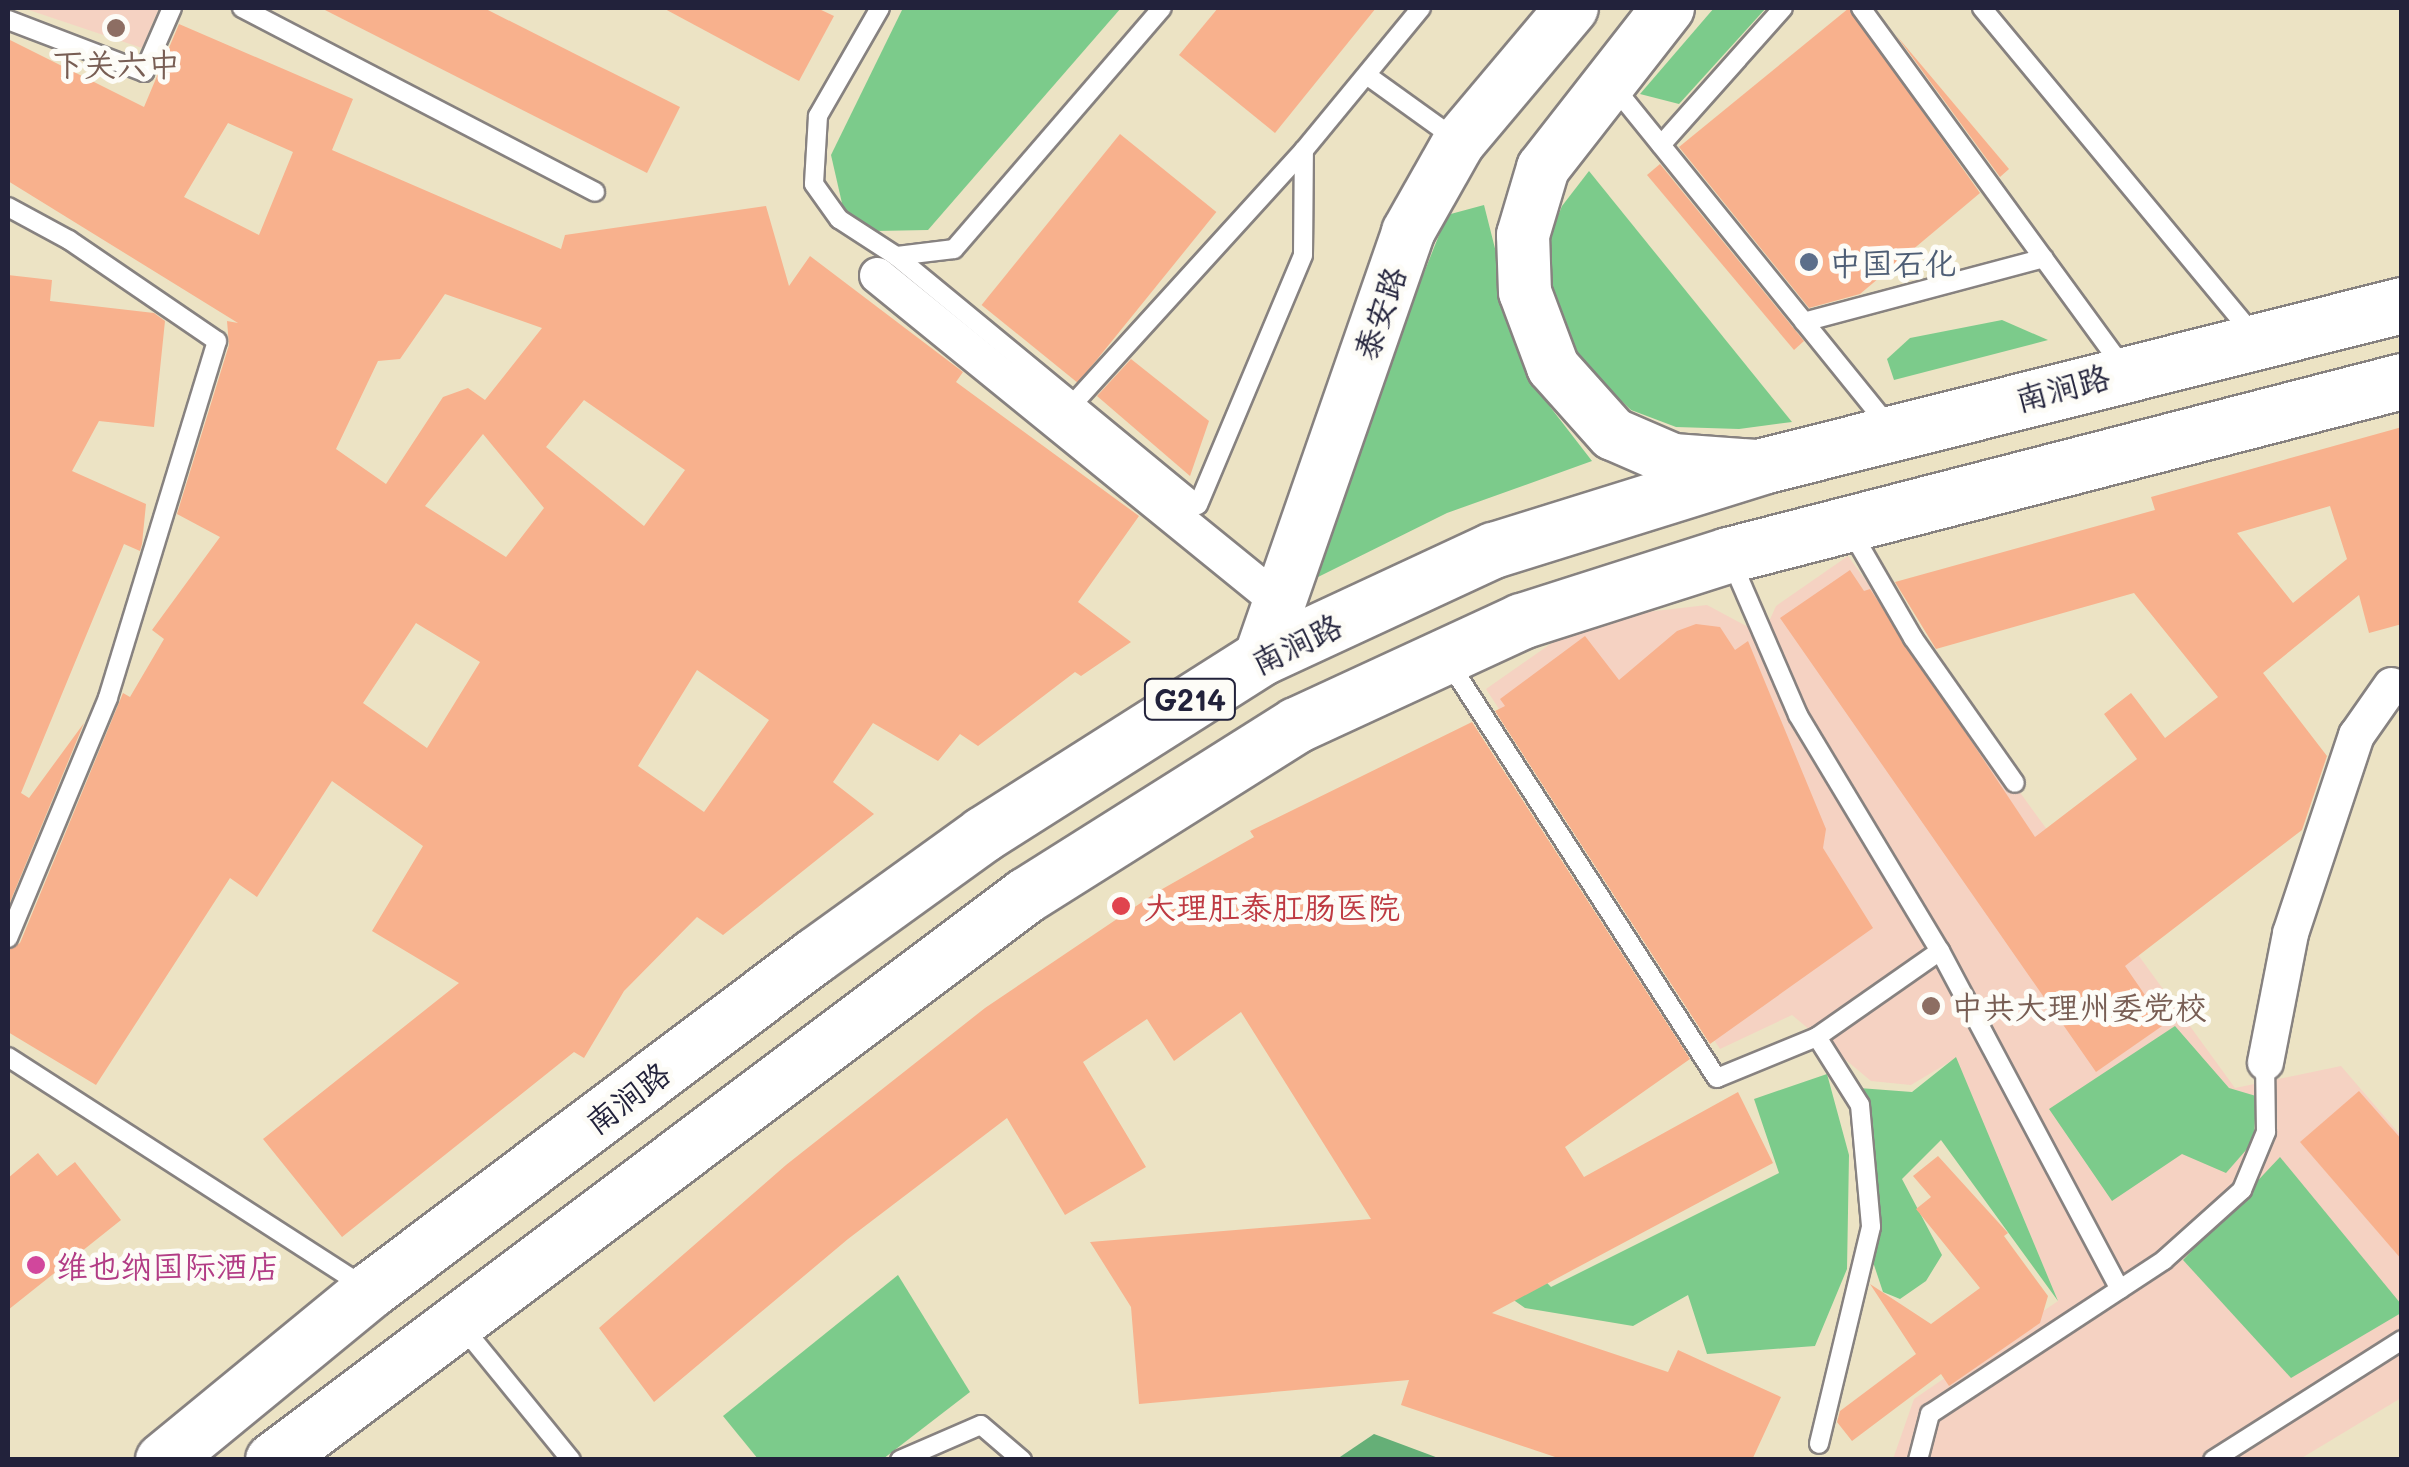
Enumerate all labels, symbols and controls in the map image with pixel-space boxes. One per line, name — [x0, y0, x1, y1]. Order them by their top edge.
marker: 下关六中 — [105, 17, 127, 39]
place label: 下关六中 — [52, 44, 180, 82]
place label: 中国石化 — [1829, 243, 1957, 281]
marker: 中国石化 — [1798, 251, 1820, 273]
street label: 泰安路 — [1345, 261, 1413, 365]
street label: 南涧路 — [2011, 356, 2113, 418]
street label: 南涧路 — [1244, 605, 1348, 681]
road number: G214 — [1142, 674, 1238, 724]
place label: 大理肛泰肛肠医院 — [1144, 887, 1400, 925]
marker: 大理肛泰肛肠医院 — [1108, 893, 1134, 919]
place label: 中共大理州委党校 — [1951, 987, 2207, 1025]
marker: 中共大理州委党校 — [1920, 995, 1942, 1017]
street label: 南涧路 — [577, 1053, 677, 1141]
place label: 维也纳国际酒店 — [56, 1246, 280, 1284]
marker: 维也纳国际酒店 — [25, 1254, 47, 1276]

